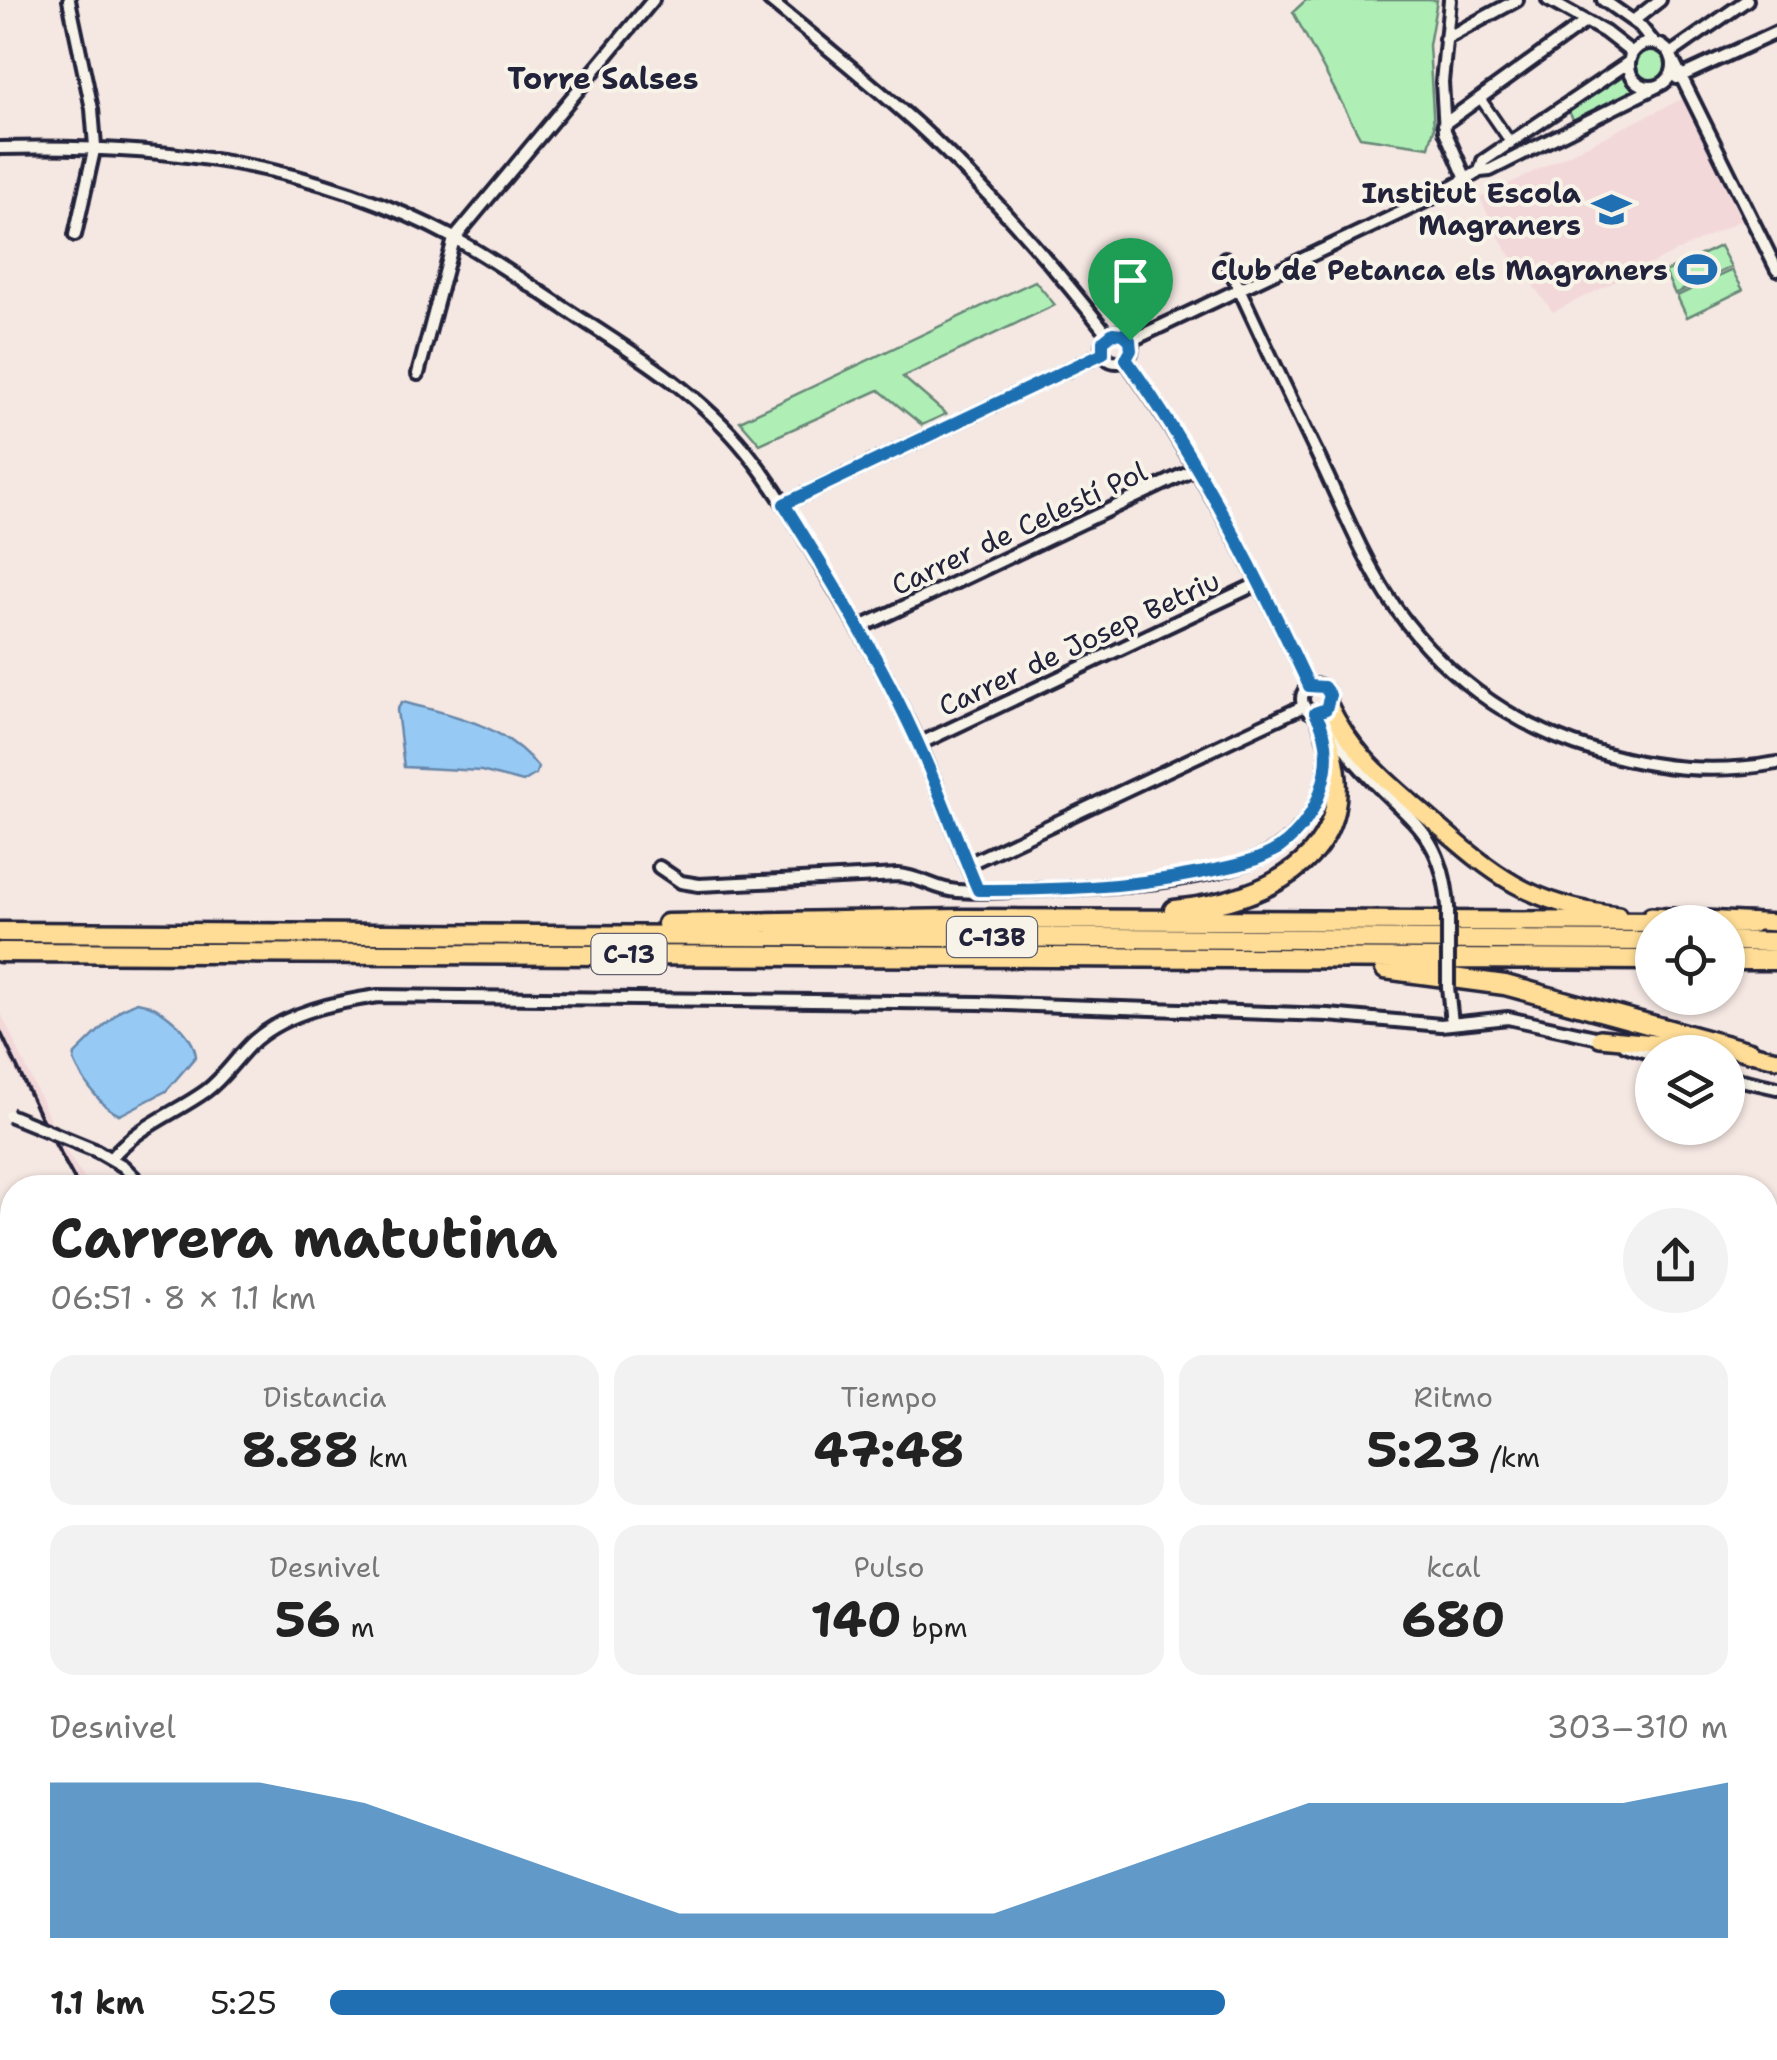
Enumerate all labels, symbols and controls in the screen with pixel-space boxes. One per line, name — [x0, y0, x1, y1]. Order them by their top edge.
district label: Torre Salses — [507, 58, 699, 99]
place label: Institut Escola Magraners — [1361, 174, 1581, 244]
school or university icon: Institut Escola Magraners — [1590, 188, 1632, 230]
pin — [1088, 238, 1173, 341]
sports icon: Club de Petanca els Magraners — [1677, 249, 1719, 291]
place label: Club de Petanca els Magraners — [1211, 251, 1668, 289]
icon: arrive — [1103, 253, 1158, 308]
street label: Carrer de Celestí Pol — [885, 452, 1153, 604]
street label: Carrer de Josep Betriu — [932, 561, 1226, 725]
map controls — [1635, 905, 1745, 1145]
button: locate — [1635, 905, 1745, 1015]
road number: C-13B — [947, 917, 1037, 957]
road number: C-13 — [592, 934, 666, 974]
button: layers — [1635, 1035, 1745, 1145]
text: Carrera matutina — [50, 1201, 558, 1275]
button: share — [1623, 1208, 1728, 1313]
text: 06:51 · 8 × 1.1 km — [50, 1276, 316, 1319]
text: Distancia — [263, 1378, 386, 1416]
text: Tiempo — [841, 1378, 937, 1416]
text: Ritmo — [1414, 1378, 1493, 1416]
text: 8.88 — [241, 1416, 359, 1483]
text: 47:48 — [813, 1416, 965, 1483]
text: 5:23 — [1367, 1416, 1481, 1483]
text: km — [359, 1438, 408, 1476]
text: /km — [1481, 1438, 1540, 1476]
text: Desnivel — [270, 1548, 380, 1586]
text: Pulso — [853, 1548, 925, 1586]
text: kcal — [1426, 1548, 1481, 1586]
text: 56 — [275, 1586, 341, 1653]
text: 140 — [810, 1586, 902, 1653]
text: 680 — [1401, 1586, 1505, 1653]
text: m — [341, 1608, 375, 1646]
text: bpm — [902, 1608, 968, 1646]
text: Desnivel — [50, 1705, 176, 1748]
text: 303–310 m — [1546, 1705, 1728, 1748]
text: 1.1 km — [50, 1981, 145, 2024]
text: 5:25 — [210, 1981, 277, 2024]

